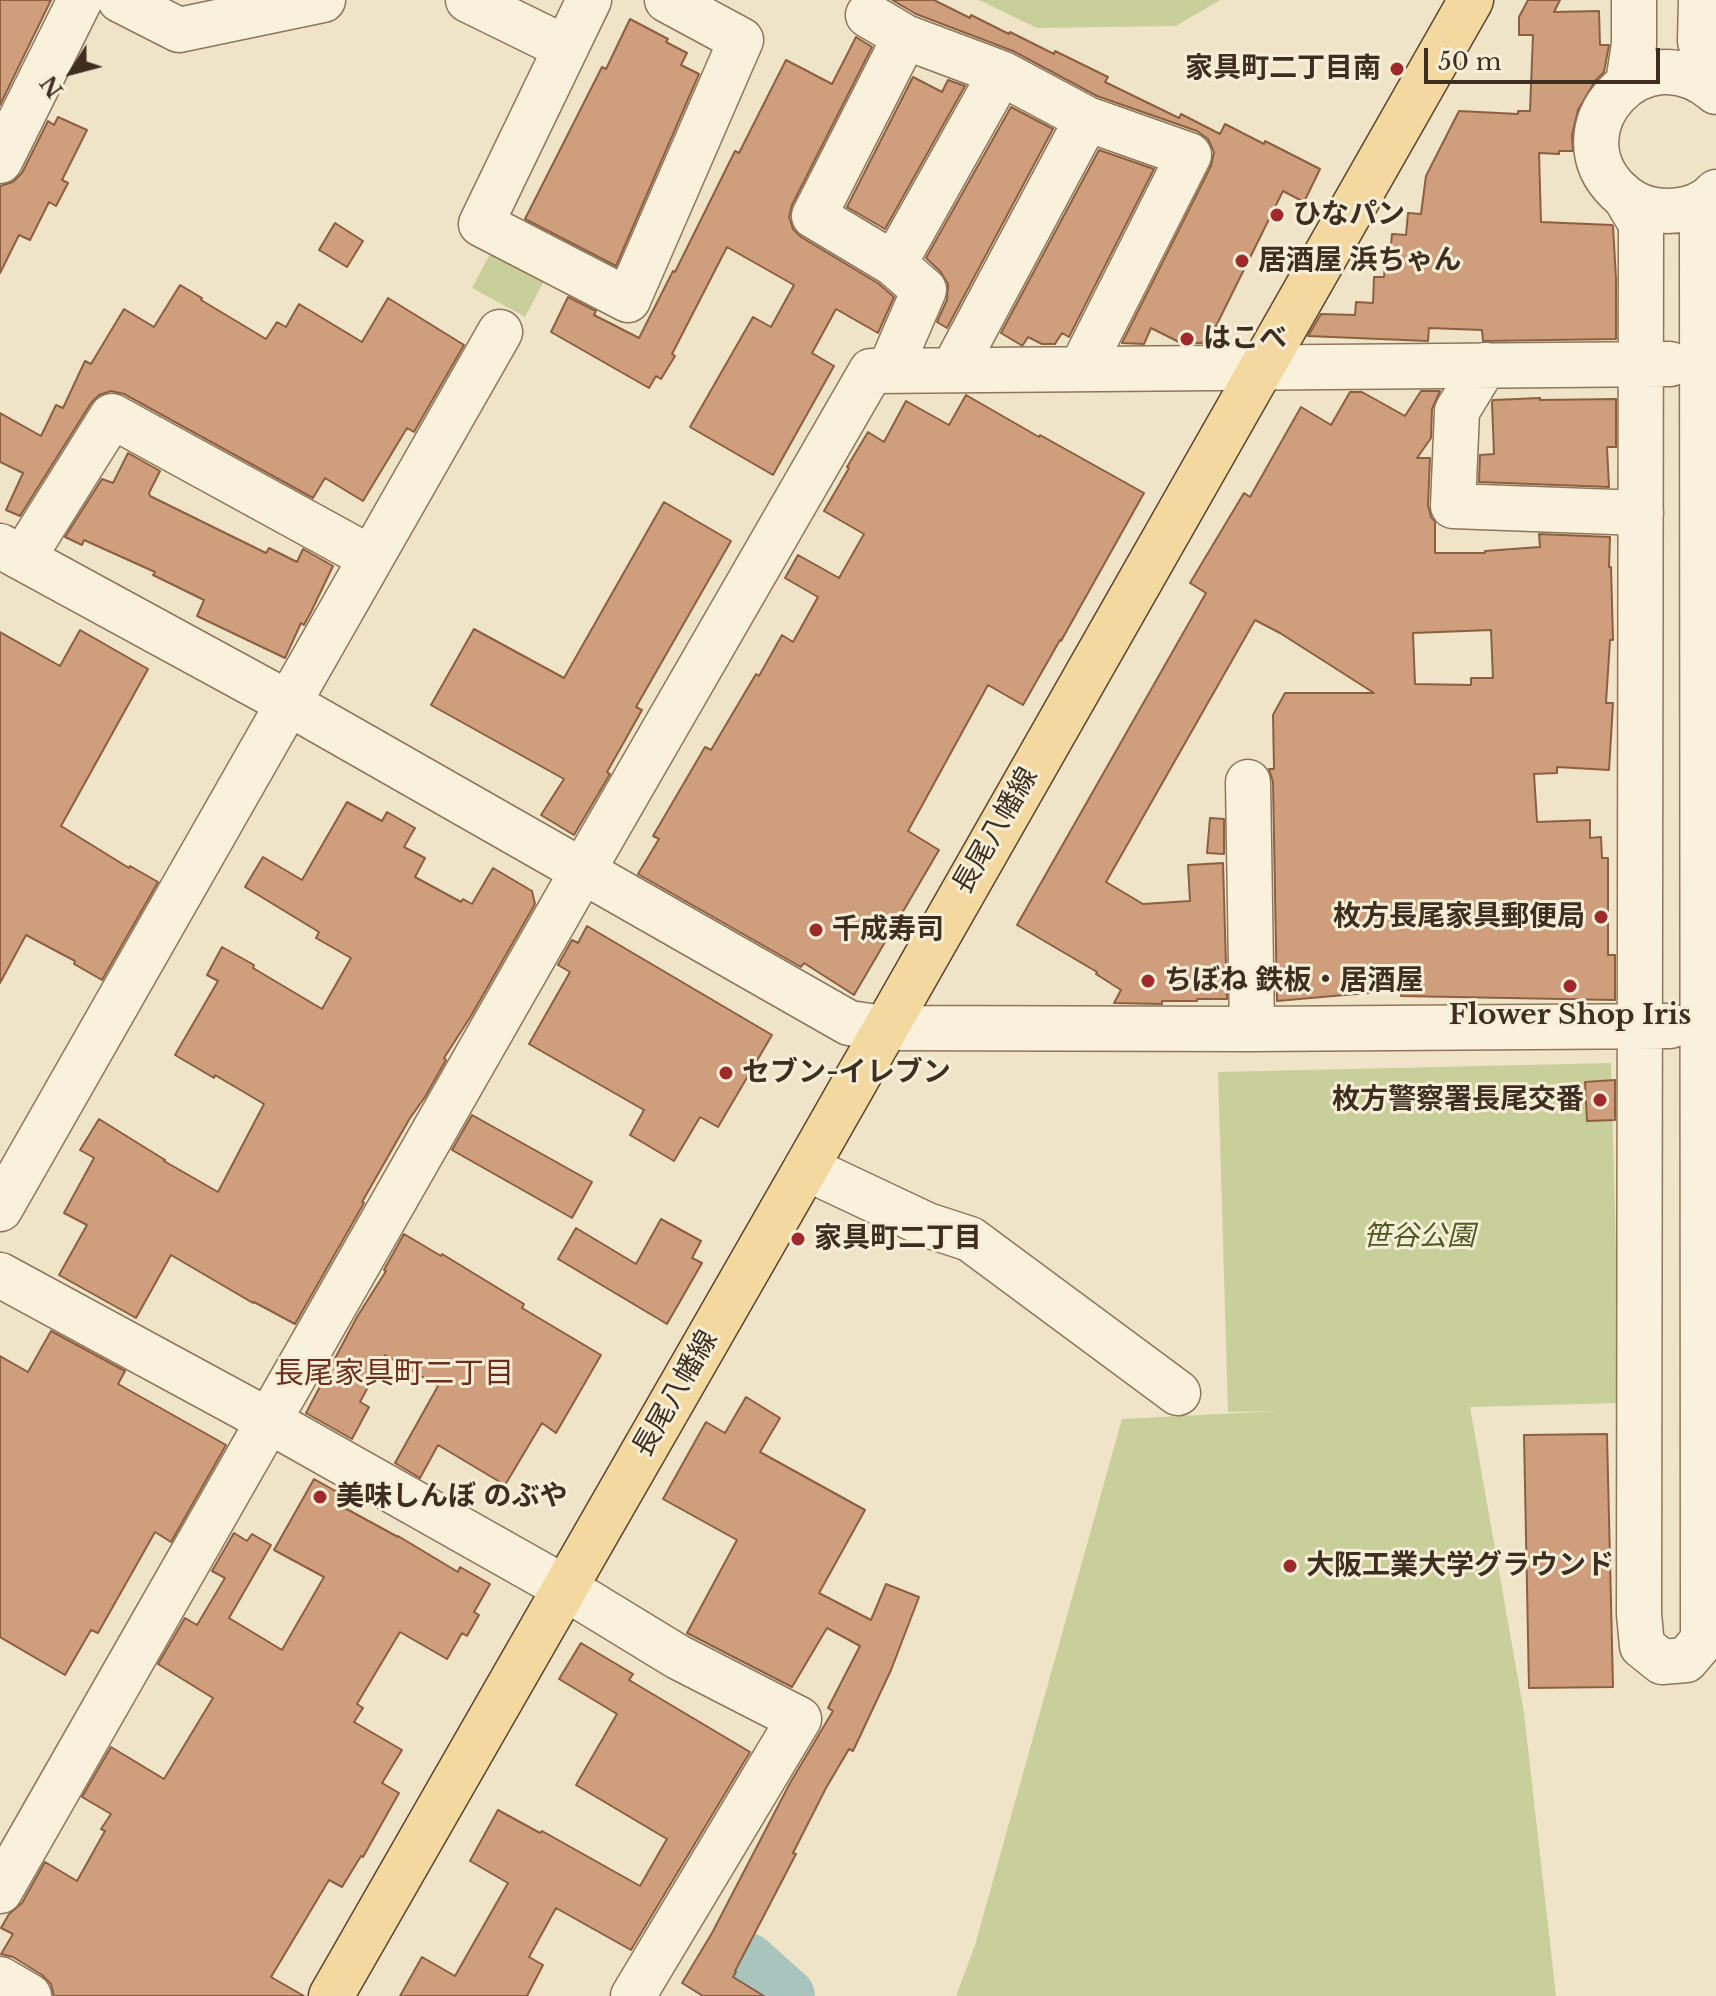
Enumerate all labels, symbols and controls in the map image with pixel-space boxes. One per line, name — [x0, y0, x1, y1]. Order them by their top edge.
north arrow — [32, 32, 112, 112]
scale bar — [1428, 32, 1664, 82]
text: 50 m — [1438, 47, 1501, 76]
place label: 家具町二丁目南 — [1185, 52, 1381, 86]
marker: 家具町二丁目南 — [1388, 60, 1406, 78]
text: N — [35, 70, 69, 103]
place label: ひなパン — [1293, 198, 1405, 232]
marker: ひなパン — [1268, 206, 1286, 224]
place label: 居酒屋 浜ちゃん — [1258, 244, 1461, 278]
marker: 居酒屋 浜ちゃん — [1233, 252, 1251, 270]
place label: はこべ — [1203, 322, 1287, 356]
marker: はこべ — [1178, 330, 1196, 348]
street label: 長尾八幡線 — [946, 762, 1046, 900]
place label: 枚方長尾家具郵便局 — [1333, 900, 1585, 934]
marker: 枚方長尾家具郵便局 — [1592, 908, 1610, 926]
place label: 千成寿司 — [832, 913, 944, 947]
marker: 千成寿司 — [807, 921, 825, 939]
place label: ちぼね 鉄板・居酒屋 — [1164, 964, 1423, 998]
marker: ちぼね 鉄板・居酒屋 — [1139, 972, 1157, 990]
marker: Flower Shop Iris — [1561, 977, 1579, 995]
place label: Flower Shop Iris — [1449, 999, 1691, 1033]
place label: セブン-イレブン — [742, 1056, 951, 1090]
marker: セブン-イレブン — [717, 1064, 735, 1082]
place label: 枚方警察署長尾交番 — [1332, 1083, 1584, 1117]
marker: 枚方警察署長尾交番 — [1591, 1091, 1609, 1109]
park label: 笹谷公園 — [1363, 1220, 1475, 1254]
place label: 家具町二丁目 — [814, 1222, 982, 1256]
marker: 家具町二丁目 — [789, 1230, 807, 1248]
street label: 長尾八幡線 — [626, 1325, 726, 1463]
district label: 長尾家具町二丁目 — [274, 1357, 514, 1393]
place label: 美味しんぼ のぶや — [336, 1480, 567, 1514]
marker: 美味しんぼ のぶや — [311, 1488, 329, 1506]
place label: 大阪工業大学グラウンド — [1306, 1549, 1614, 1583]
marker: 大阪工業大学グラウンド — [1281, 1557, 1299, 1575]

